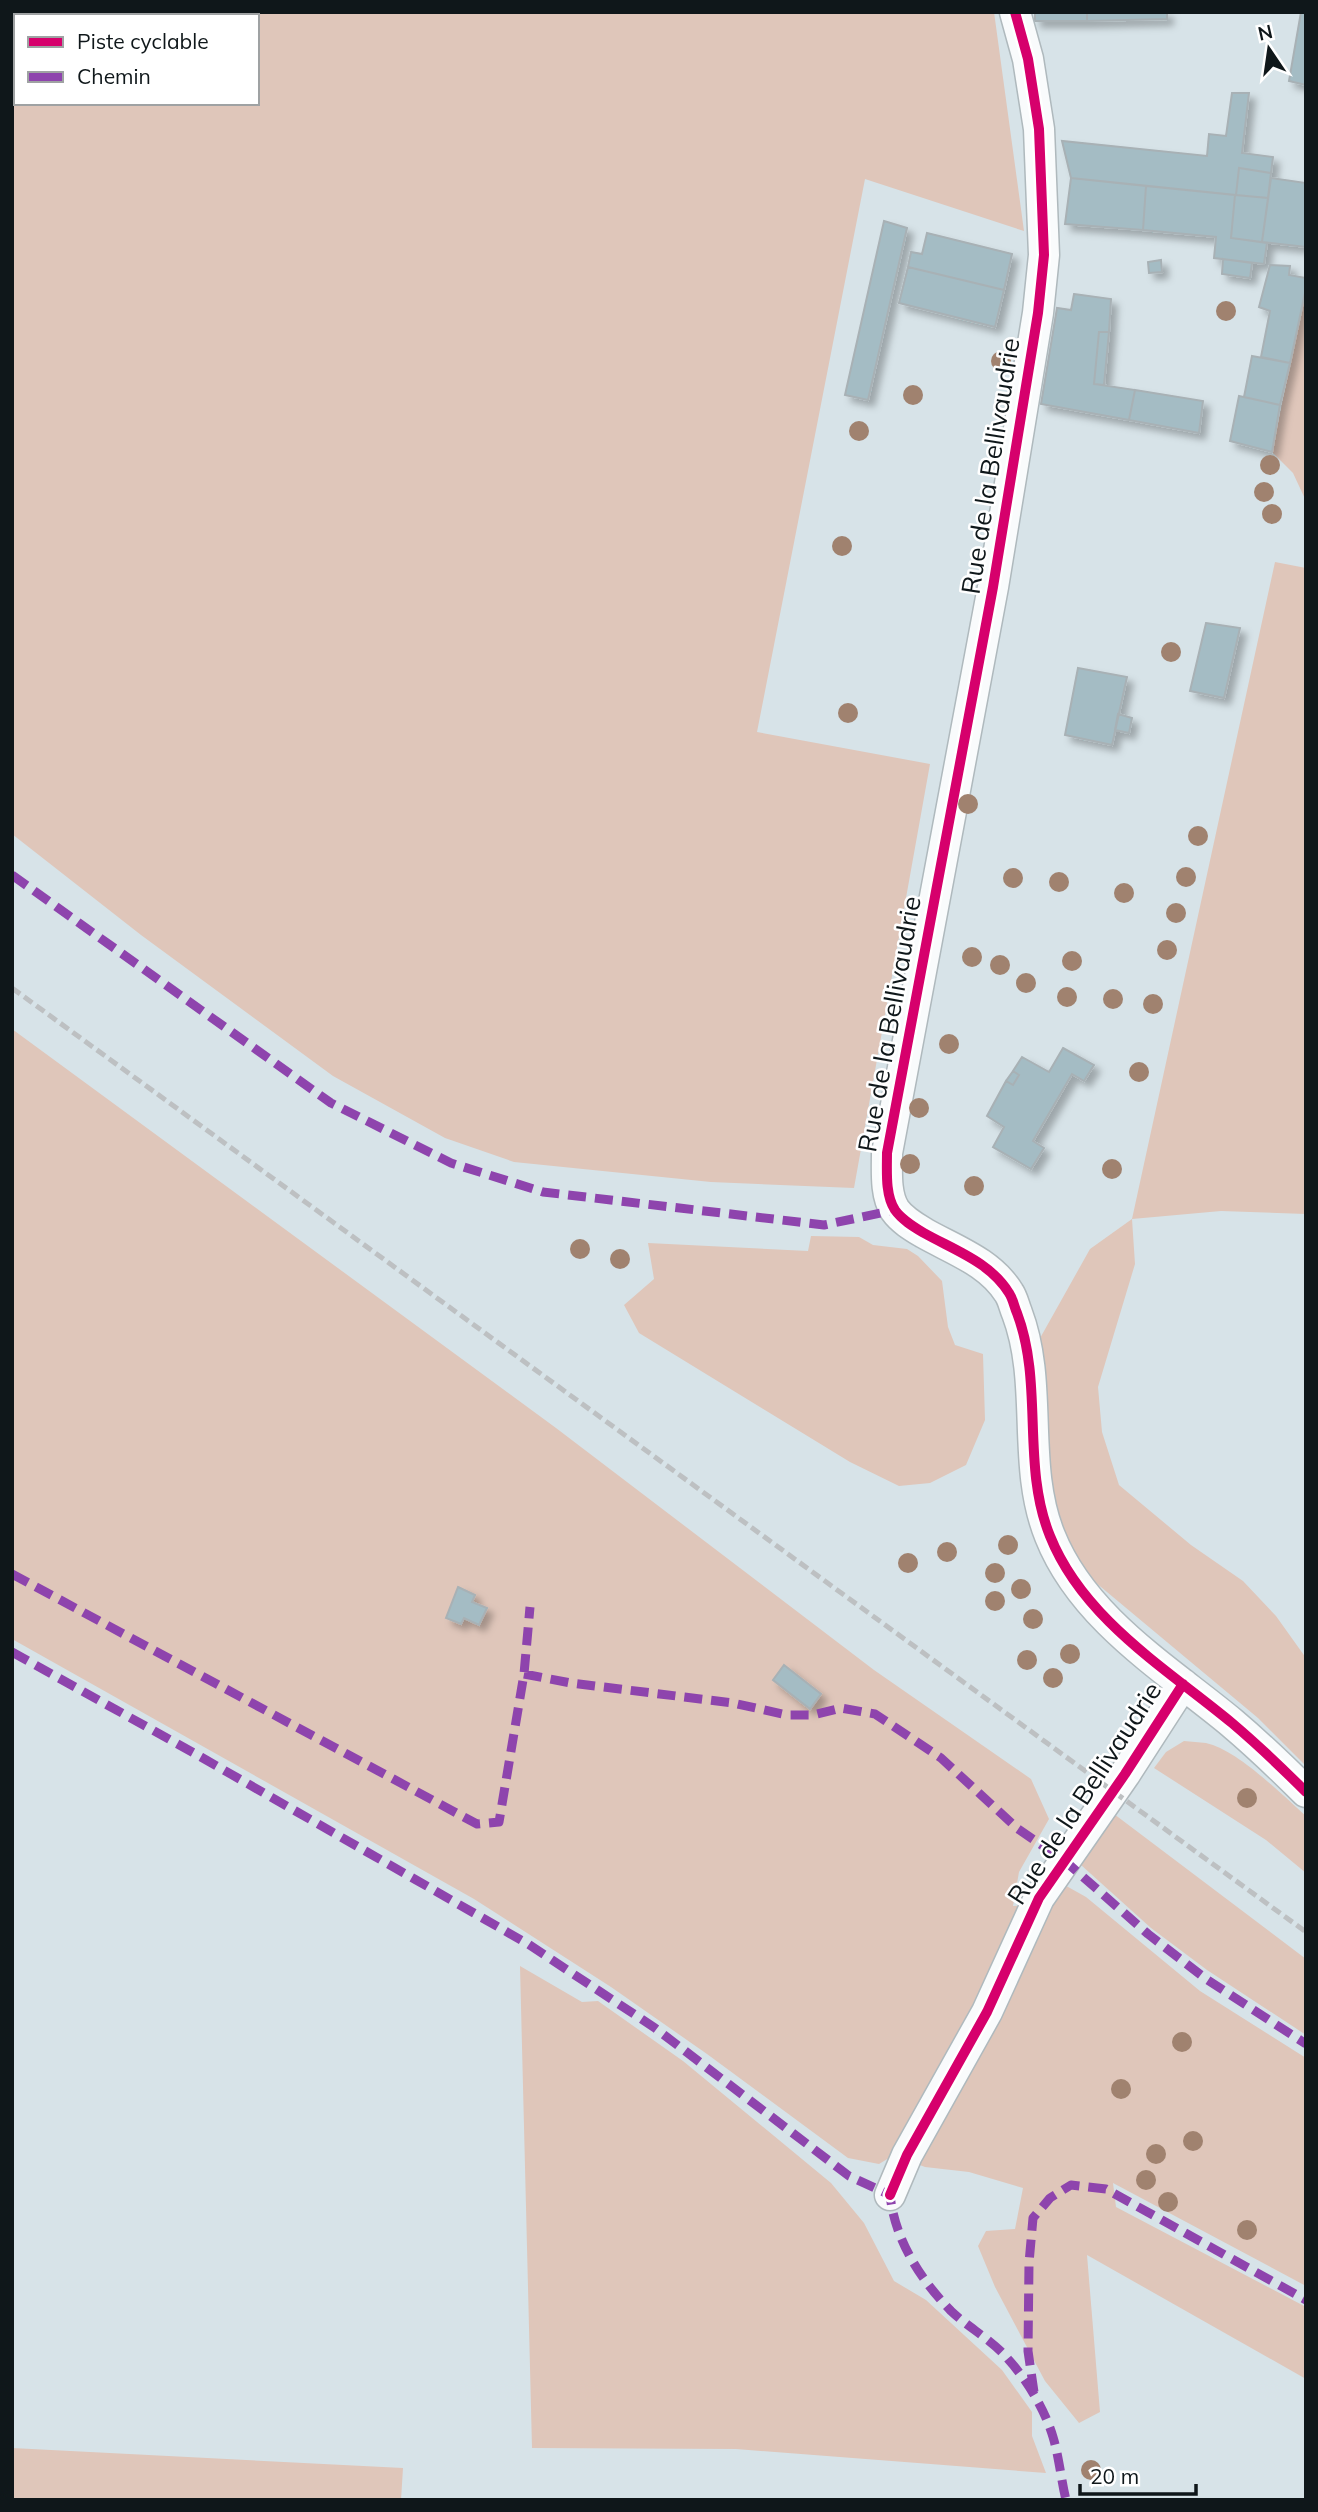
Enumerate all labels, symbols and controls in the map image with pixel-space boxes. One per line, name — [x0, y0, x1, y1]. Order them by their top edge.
legend — [14, 14, 259, 105]
north arrow — [1234, 14, 1304, 84]
text: N — [1255, 19, 1275, 46]
text: Piste cyclable — [77, 28, 209, 54]
text: Chemin — [77, 63, 151, 89]
street label: Rue de la Bellivaudrie — [953, 336, 1027, 596]
street label: Rue de la Bellivaudrie — [850, 894, 928, 1154]
street label: Rue de la Bellivaudrie — [1000, 1675, 1168, 1911]
scale bar — [1080, 2452, 1196, 2496]
text: 20 m — [1090, 2463, 1139, 2489]

